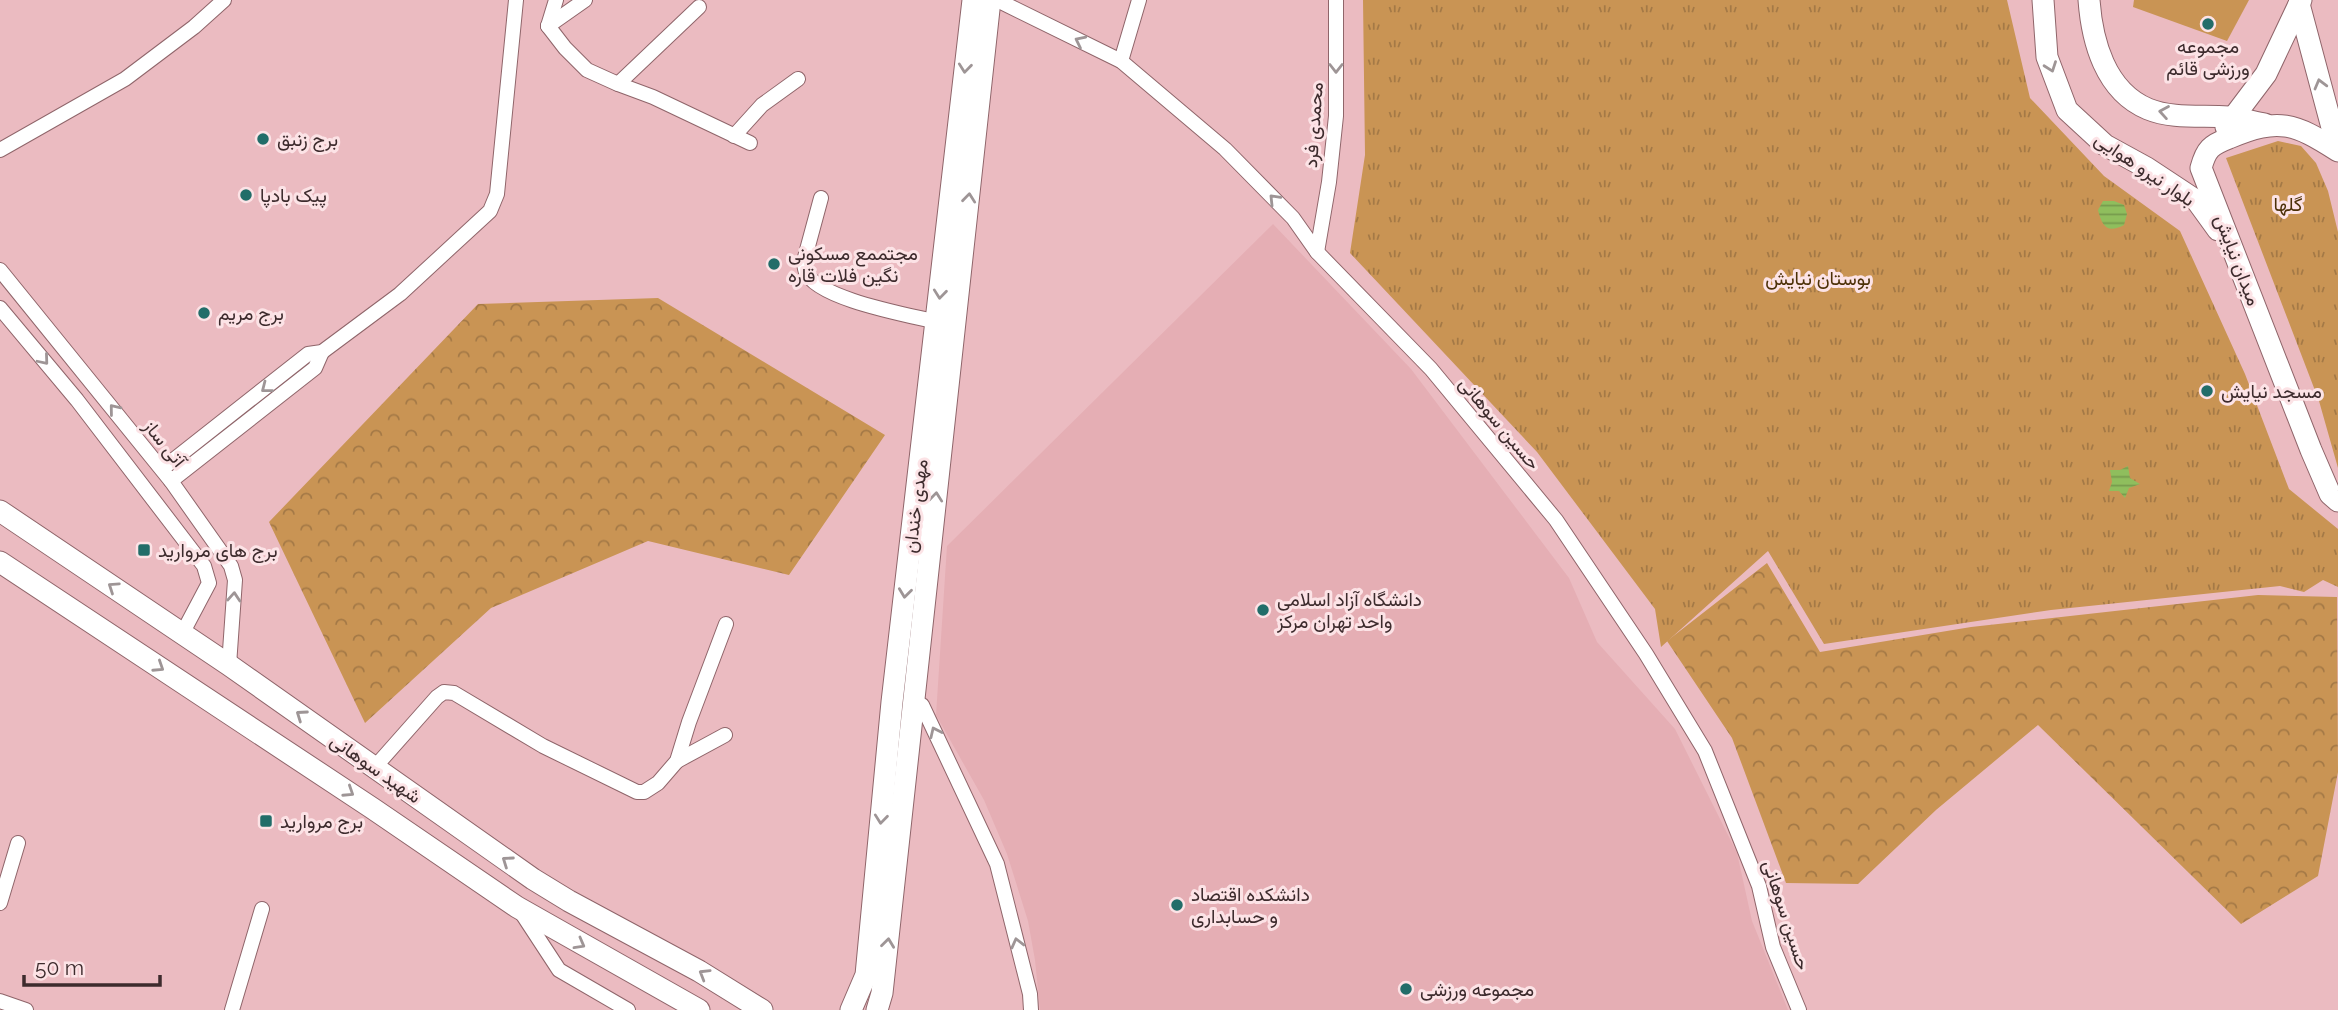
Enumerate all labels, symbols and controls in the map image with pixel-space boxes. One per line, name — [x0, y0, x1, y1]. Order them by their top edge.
marker: مجموعه ورزشی قائم — [2200, 16, 2216, 32]
one-way arrow — [1075, 35, 1087, 49]
place label: مجموعه ورزشی قائم — [2166, 35, 2250, 81]
one-way arrow — [2043, 61, 2057, 73]
one-way arrow — [958, 62, 973, 74]
one-way arrow — [1328, 63, 1344, 74]
one-way arrow — [2313, 78, 2328, 90]
street label: محمدی فرد — [1299, 81, 1328, 169]
one-way arrow — [2158, 106, 2170, 121]
street label: بلوار نیرو هوایی — [2090, 127, 2199, 211]
place label: برج زنبق — [277, 128, 338, 152]
marker: برج زنبق — [255, 131, 271, 147]
place label: پیک بادپا — [260, 184, 327, 209]
marker: پیک بادپا — [238, 187, 254, 203]
one-way arrow — [961, 192, 976, 204]
park label: گلها — [2274, 193, 2302, 216]
one-way arrow — [1270, 194, 1283, 207]
street label: میدان نیایش — [2210, 211, 2265, 309]
place label: مجتممع مسکونی نگین فلات قاره — [788, 242, 918, 287]
marker: مجتممع مسکونی نگین فلات قاره — [766, 256, 782, 272]
park label: بوستان نیایش — [1765, 267, 1871, 290]
one-way arrow — [933, 288, 948, 300]
place label: برج مریم — [218, 302, 284, 326]
marker: برج مریم — [196, 305, 212, 321]
one-way arrow — [35, 353, 48, 365]
street label: حسین سوهانی — [1454, 372, 1545, 474]
one-way arrow — [262, 380, 274, 393]
place label: مسجد نیایش — [2221, 380, 2322, 403]
marker: مسجد نیایش — [2199, 383, 2215, 399]
one-way arrow — [109, 405, 122, 417]
street label: آتی ساز — [138, 414, 192, 473]
street label: مهدی خندان — [898, 458, 933, 554]
one-way arrow — [929, 491, 944, 503]
place label: برج های مروارید — [158, 539, 278, 563]
marker: برج های مروارید — [136, 542, 152, 558]
one-way arrow — [108, 583, 121, 595]
one-way arrow — [898, 587, 913, 599]
place label: دانشگاه آزاد اسلامی واحد تهران مرکز — [1276, 588, 1422, 633]
one-way arrow — [226, 591, 241, 602]
marker: دانشگاه آزاد اسلامی واحد تهران مرکز — [1255, 602, 1271, 618]
one-way arrow — [151, 659, 164, 671]
one-way arrow — [296, 711, 309, 723]
one-way arrow — [929, 727, 943, 739]
street label: شهید سوهانی — [326, 729, 426, 808]
one-way arrow — [341, 784, 354, 797]
place label: برج مروارید — [280, 810, 363, 834]
marker: برج مروارید — [258, 813, 274, 829]
one-way arrow — [874, 814, 889, 825]
one-way arrow — [502, 857, 515, 869]
street label: حسین سوهانی — [1758, 857, 1815, 973]
place label: دانشکده اقتصاد و حسابداری — [1191, 883, 1310, 928]
marker: دانشکده اقتصاد و حسابداری — [1169, 897, 1185, 913]
one-way arrow — [573, 936, 586, 949]
one-way arrow — [880, 937, 895, 948]
one-way arrow — [1011, 938, 1025, 950]
scale bar — [24, 944, 161, 988]
text: 50 m — [35, 955, 84, 980]
one-way arrow — [698, 969, 711, 982]
place label: مجموعه ورزشی — [1420, 978, 1534, 1001]
marker: مجموعه ورزشی — [1398, 981, 1414, 997]

